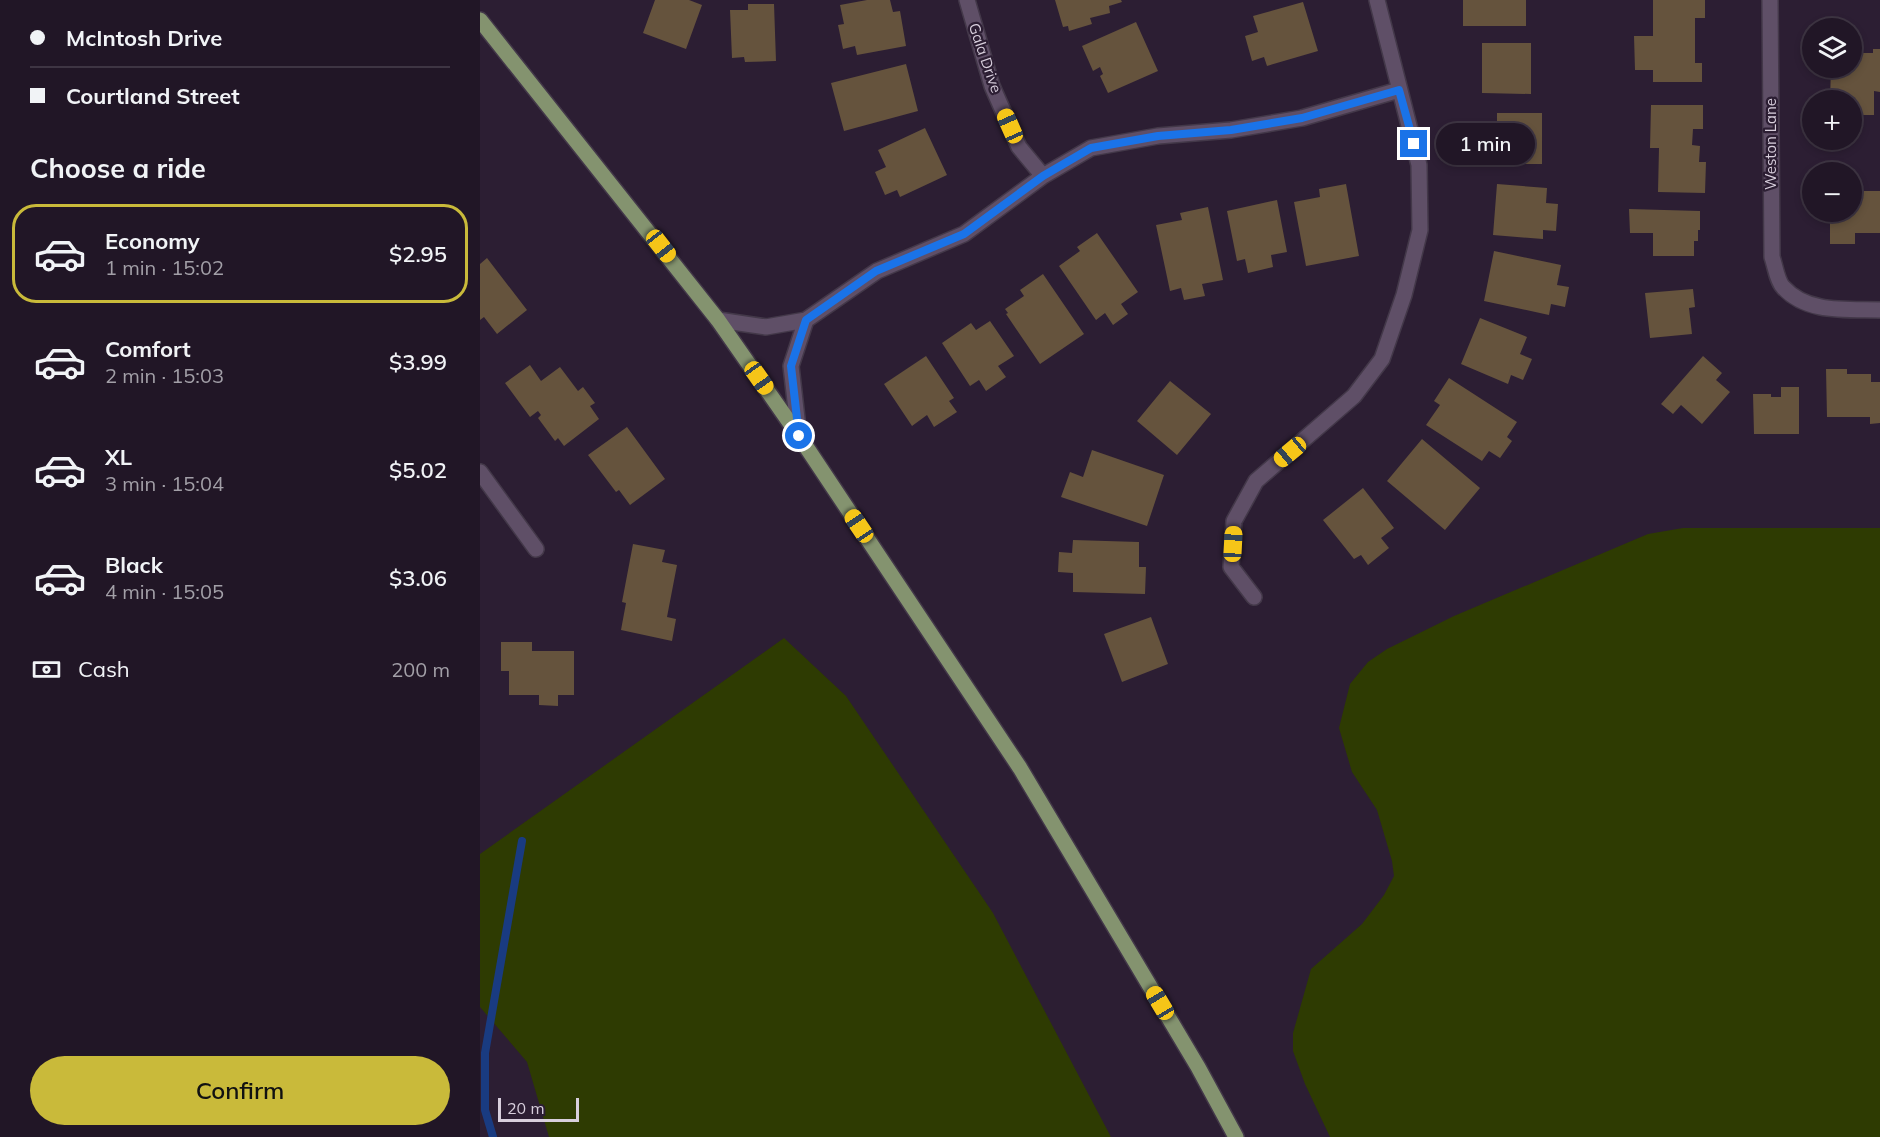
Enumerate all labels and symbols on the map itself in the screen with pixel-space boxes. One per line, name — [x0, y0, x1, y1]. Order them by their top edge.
street label: Gala Drive — [965, 20, 1006, 95]
street label: Weston Lane — [1761, 98, 1780, 190]
car — [994, 106, 1026, 146]
callout: 1 min — [1435, 123, 1534, 165]
route end — [1400, 130, 1427, 157]
car — [643, 226, 679, 266]
car — [741, 358, 777, 398]
route start — [785, 422, 812, 449]
car — [1270, 434, 1310, 470]
car — [841, 506, 877, 546]
car — [1223, 526, 1243, 562]
car — [1143, 983, 1177, 1023]
scale bar — [498, 1095, 579, 1122]

